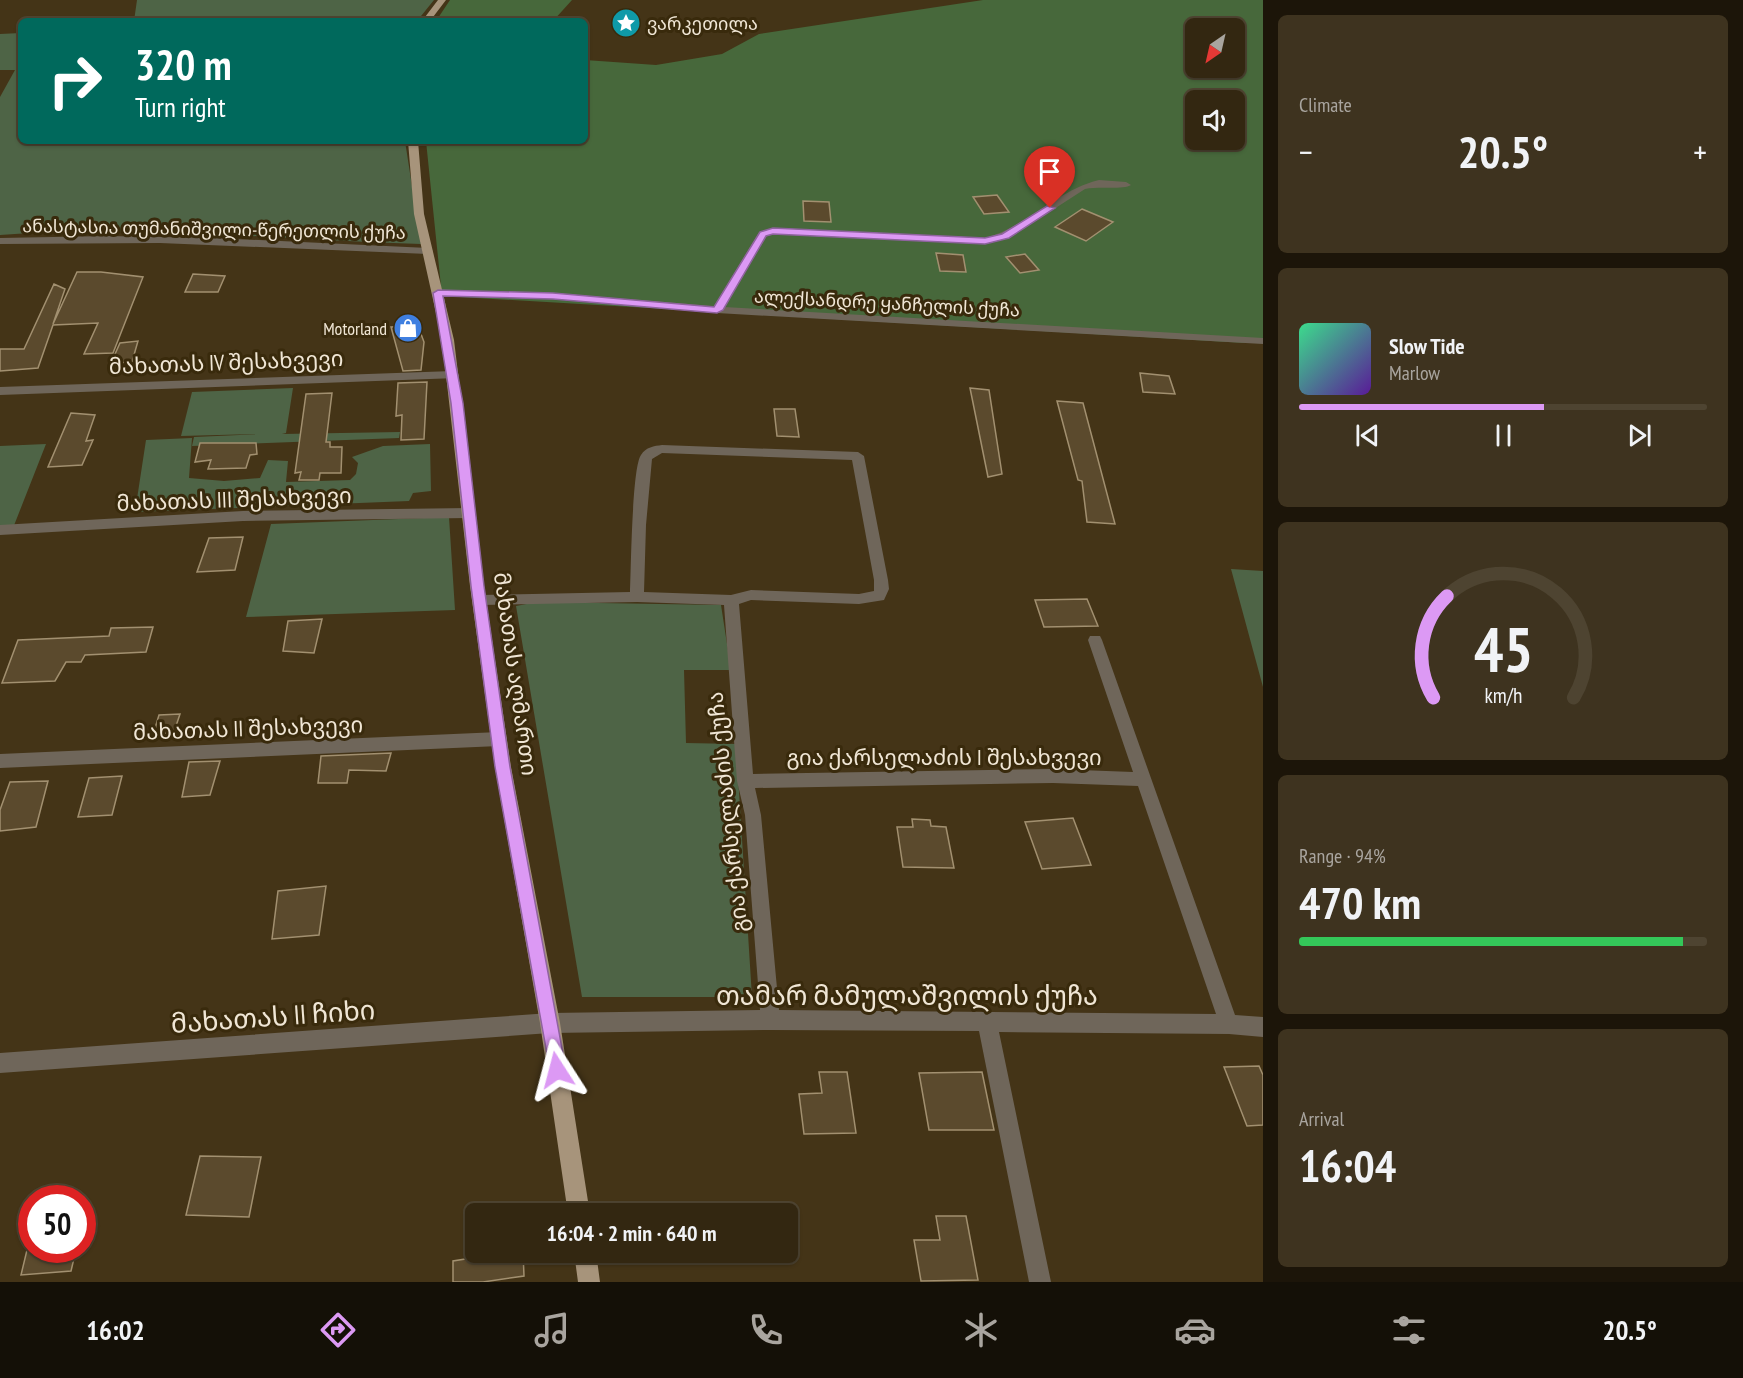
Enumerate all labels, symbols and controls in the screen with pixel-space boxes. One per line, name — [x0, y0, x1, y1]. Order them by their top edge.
place icon: ვარკეთილა — [610, 7, 642, 39]
place label: ვარკეთილა — [647, 12, 758, 35]
north arrow — [1185, 18, 1245, 78]
map controls — [1185, 18, 1245, 150]
text: 320 m — [135, 37, 232, 92]
icon: right — [36, 42, 114, 120]
text: Turn right — [135, 90, 226, 124]
button: sound — [1185, 90, 1245, 150]
text: Climate — [1299, 92, 1352, 118]
text: 20.5° — [1458, 122, 1548, 180]
text: − — [1299, 130, 1313, 173]
text: + — [1693, 130, 1707, 173]
pin — [1024, 146, 1075, 208]
icon: arrive — [1033, 155, 1066, 188]
street label: ანასტასია თუმანიშვილი-წერეთლის ქუჩა — [22, 214, 406, 244]
street label: ალექსანდრე ყანჩელის ქუჩა — [754, 285, 1020, 321]
shop icon: Motorland — [392, 312, 424, 344]
place label: Motorland — [323, 317, 387, 340]
text: Slow Tide — [1389, 332, 1465, 360]
street label: მახათას IV შესახვევი — [108, 344, 344, 380]
text: Marlow — [1389, 360, 1440, 386]
icon: previous — [1351, 419, 1384, 452]
icon: pause — [1487, 419, 1520, 452]
icon: next — [1623, 419, 1656, 452]
street label: მახათას III შესახვევი — [116, 481, 352, 517]
street label: მახათას აღმართი — [488, 571, 544, 777]
text: 45 — [1473, 608, 1533, 689]
text: km/h — [1484, 681, 1522, 709]
street label: გია ქარსელაძის ქუჩა — [700, 690, 754, 934]
street label: მახათას II შესახვევი — [133, 710, 363, 746]
street label: გია ქარსელაძის I შესახვევი — [786, 743, 1102, 771]
text: Range · 94% — [1299, 843, 1386, 869]
text: 470 km — [1299, 873, 1421, 931]
street label: თამარ მამულაშვილის ქუჩა — [716, 978, 1098, 1012]
street label: მახათას II ჩიხი — [170, 992, 376, 1040]
position arrow — [525, 1038, 589, 1102]
text: Arrival — [1299, 1106, 1344, 1132]
text: 16:04 — [1299, 1136, 1396, 1194]
speed limit sign: 50 — [18, 1185, 96, 1263]
text: 16:04 · 2 min · 640 m — [546, 1219, 717, 1247]
icon: directions — [317, 1309, 359, 1351]
icon: music — [531, 1309, 573, 1351]
icon: phone — [745, 1309, 787, 1351]
icon: climate — [960, 1309, 1002, 1351]
icon: car — [1174, 1309, 1216, 1351]
icon: filters — [1388, 1309, 1430, 1351]
text: 16:02 — [86, 1313, 145, 1347]
text: 20.5° — [1603, 1313, 1657, 1347]

